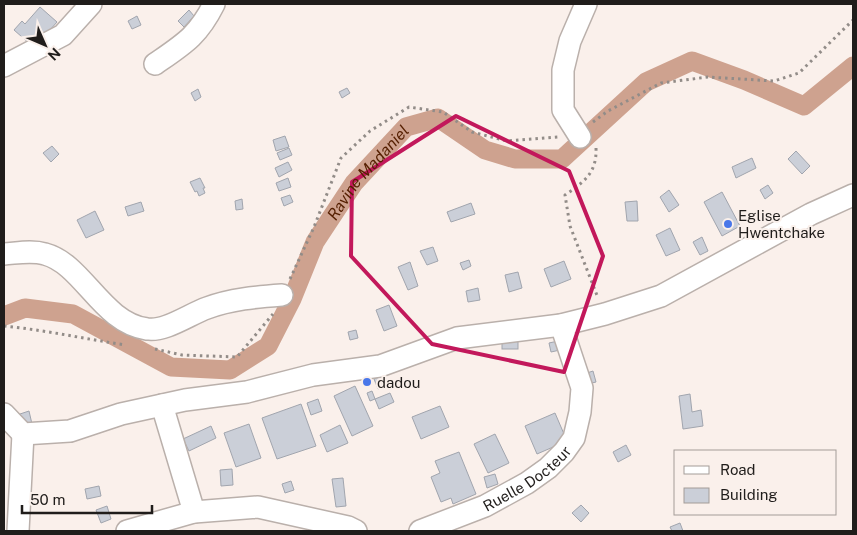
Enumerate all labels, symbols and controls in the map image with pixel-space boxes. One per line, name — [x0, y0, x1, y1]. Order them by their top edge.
north arrow — [20, 20, 70, 70]
text: N — [45, 45, 64, 64]
water label: Ravine Madaniel — [323, 121, 412, 223]
place label: Eglise Hwentchake — [738, 207, 825, 241]
marker: Eglise Hwentchake — [722, 218, 734, 230]
place label: dadou — [377, 374, 420, 391]
marker: dadou — [361, 376, 373, 388]
street label: Ruelle Docteur — [480, 442, 574, 514]
legend — [674, 450, 837, 515]
text: Road — [720, 461, 756, 478]
scale bar — [22, 482, 152, 514]
text: Building — [720, 486, 778, 503]
text: 50 m — [30, 491, 65, 508]

